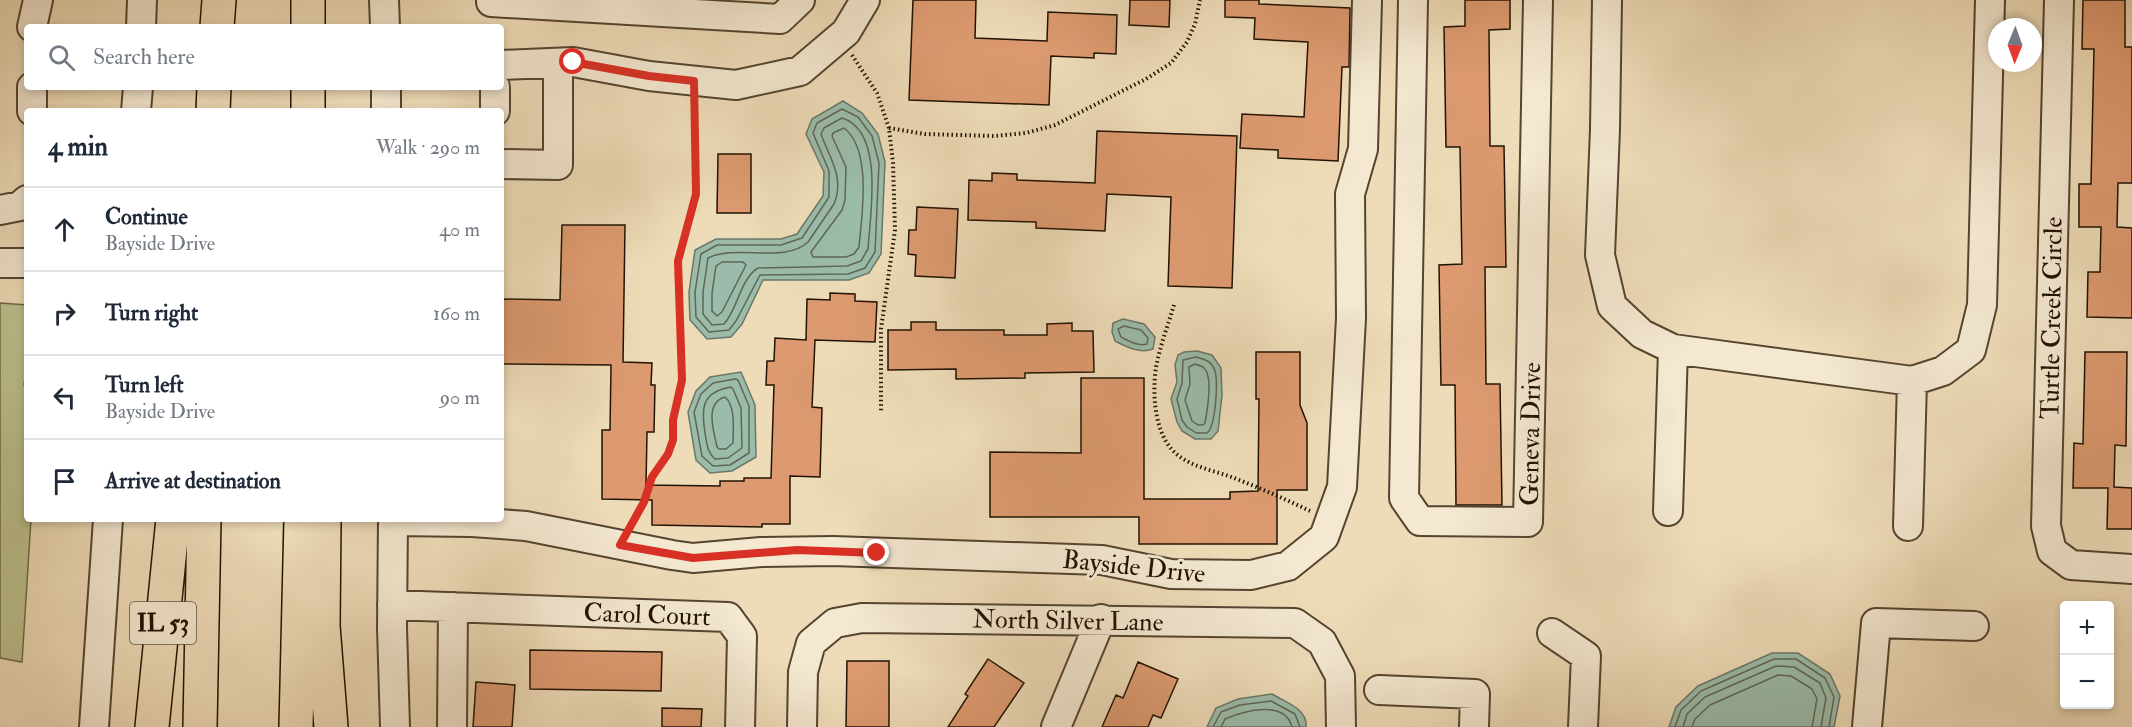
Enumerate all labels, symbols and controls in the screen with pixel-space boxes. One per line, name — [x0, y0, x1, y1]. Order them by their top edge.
north arrow — [1988, 18, 2042, 72]
search box — [24, 24, 504, 90]
icon: search — [45, 41, 78, 74]
text: Search here — [93, 43, 195, 71]
route start — [559, 48, 585, 74]
text: 4 min — [48, 131, 108, 163]
text: Walk · 290 m — [376, 135, 480, 160]
text: Continue — [105, 203, 188, 231]
icon: ahead — [48, 213, 81, 246]
street label: Turtle Creek Circle — [2034, 216, 2070, 419]
text: 40 m — [439, 217, 480, 242]
text: Bayside Drive — [105, 231, 215, 256]
icon: right — [48, 297, 81, 330]
text: Turn right — [105, 299, 198, 327]
text: 160 m — [433, 301, 480, 326]
street label: Geneva Drive — [1514, 362, 1548, 506]
text: Turn left — [105, 371, 184, 399]
icon: left — [48, 381, 81, 414]
text: 90 m — [440, 385, 480, 410]
text: Bayside Drive — [105, 399, 215, 424]
icon: arrive — [48, 465, 81, 498]
text: Arrive at destination — [105, 467, 281, 495]
route end — [863, 539, 889, 565]
street label: Bayside Drive — [1061, 544, 1207, 590]
street label: Carol Court — [583, 597, 711, 633]
map controls — [2060, 601, 2114, 709]
button: + — [2060, 601, 2114, 655]
road number: IL 53 — [130, 602, 196, 644]
street label: North Silver Lane — [972, 603, 1164, 639]
button: − — [2060, 655, 2114, 709]

